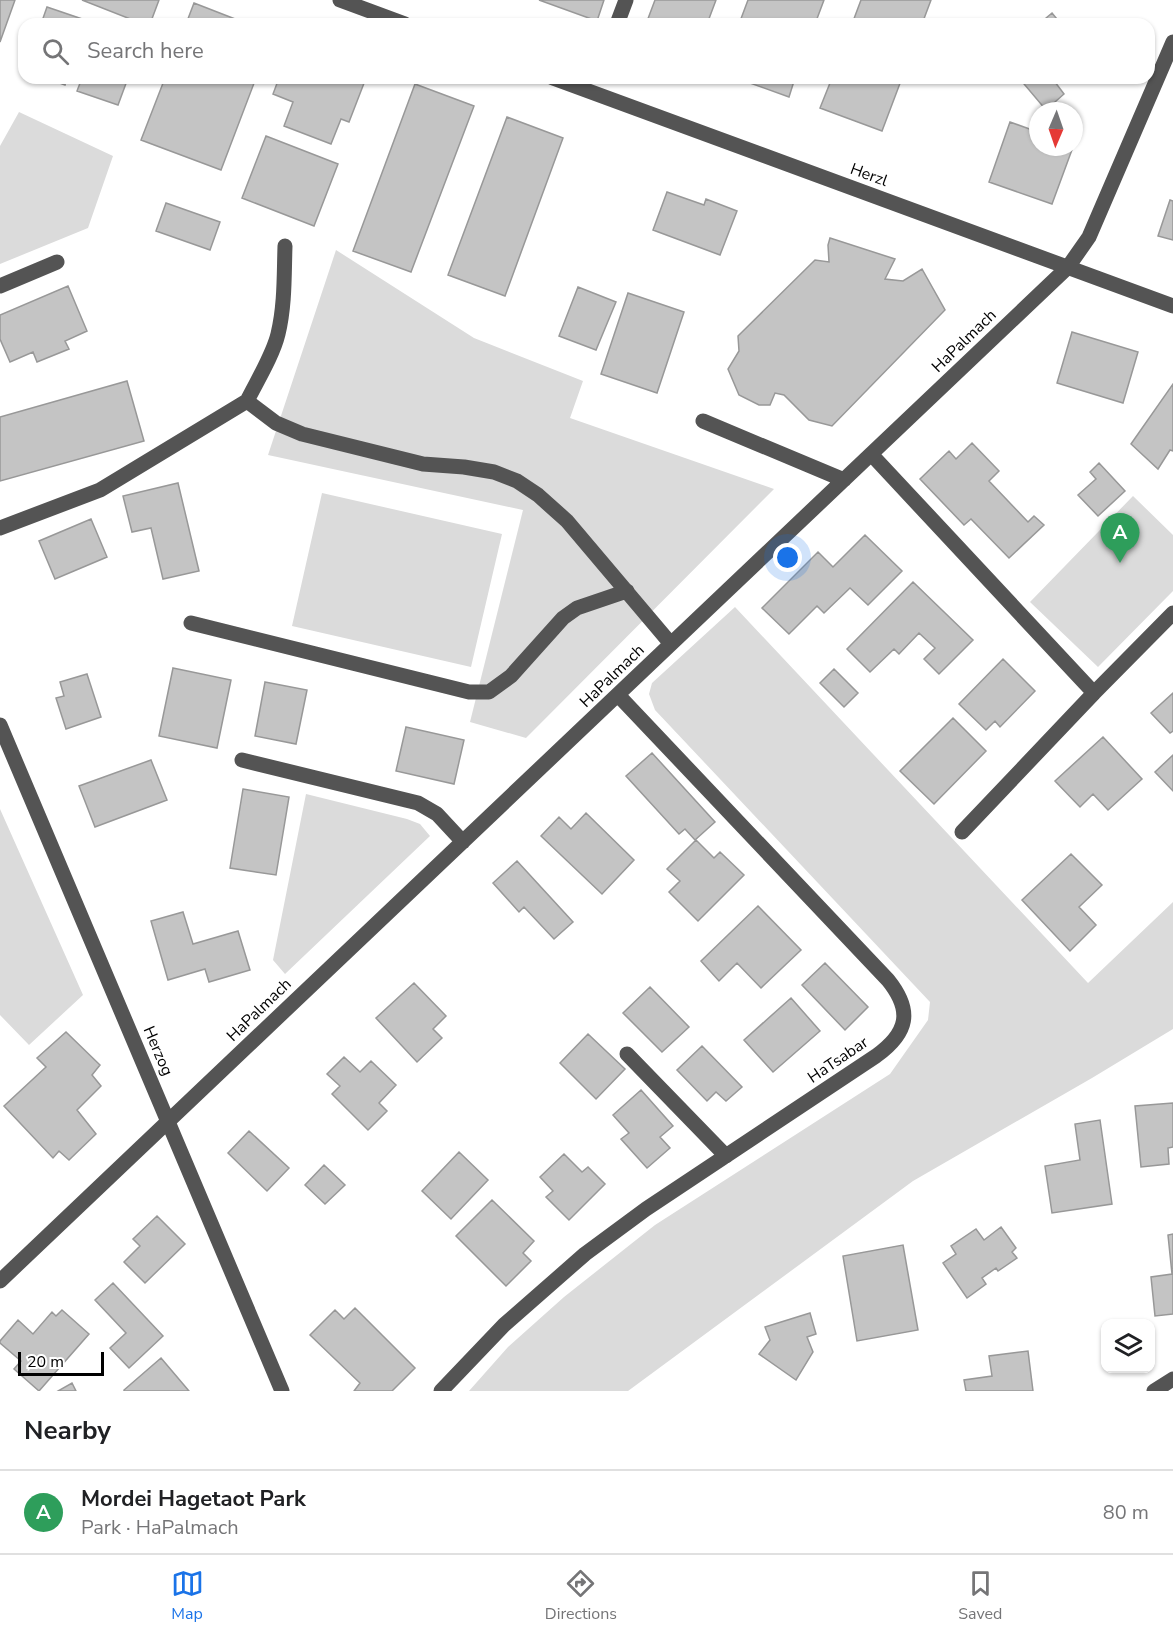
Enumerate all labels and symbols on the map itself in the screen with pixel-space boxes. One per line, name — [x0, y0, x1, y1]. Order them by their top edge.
north arrow — [1029, 102, 1083, 156]
street label: Herzl — [847, 158, 891, 192]
street label: HaPalmach — [927, 305, 1001, 377]
pin: A — [1100, 514, 1140, 563]
your location — [773, 543, 802, 572]
street label: HaPalmach — [575, 640, 649, 712]
street label: HaPalmach — [222, 974, 296, 1046]
street label: Herzog — [138, 1023, 178, 1079]
street label: HaTsabar — [803, 1031, 873, 1088]
scale bar — [18, 1349, 104, 1376]

